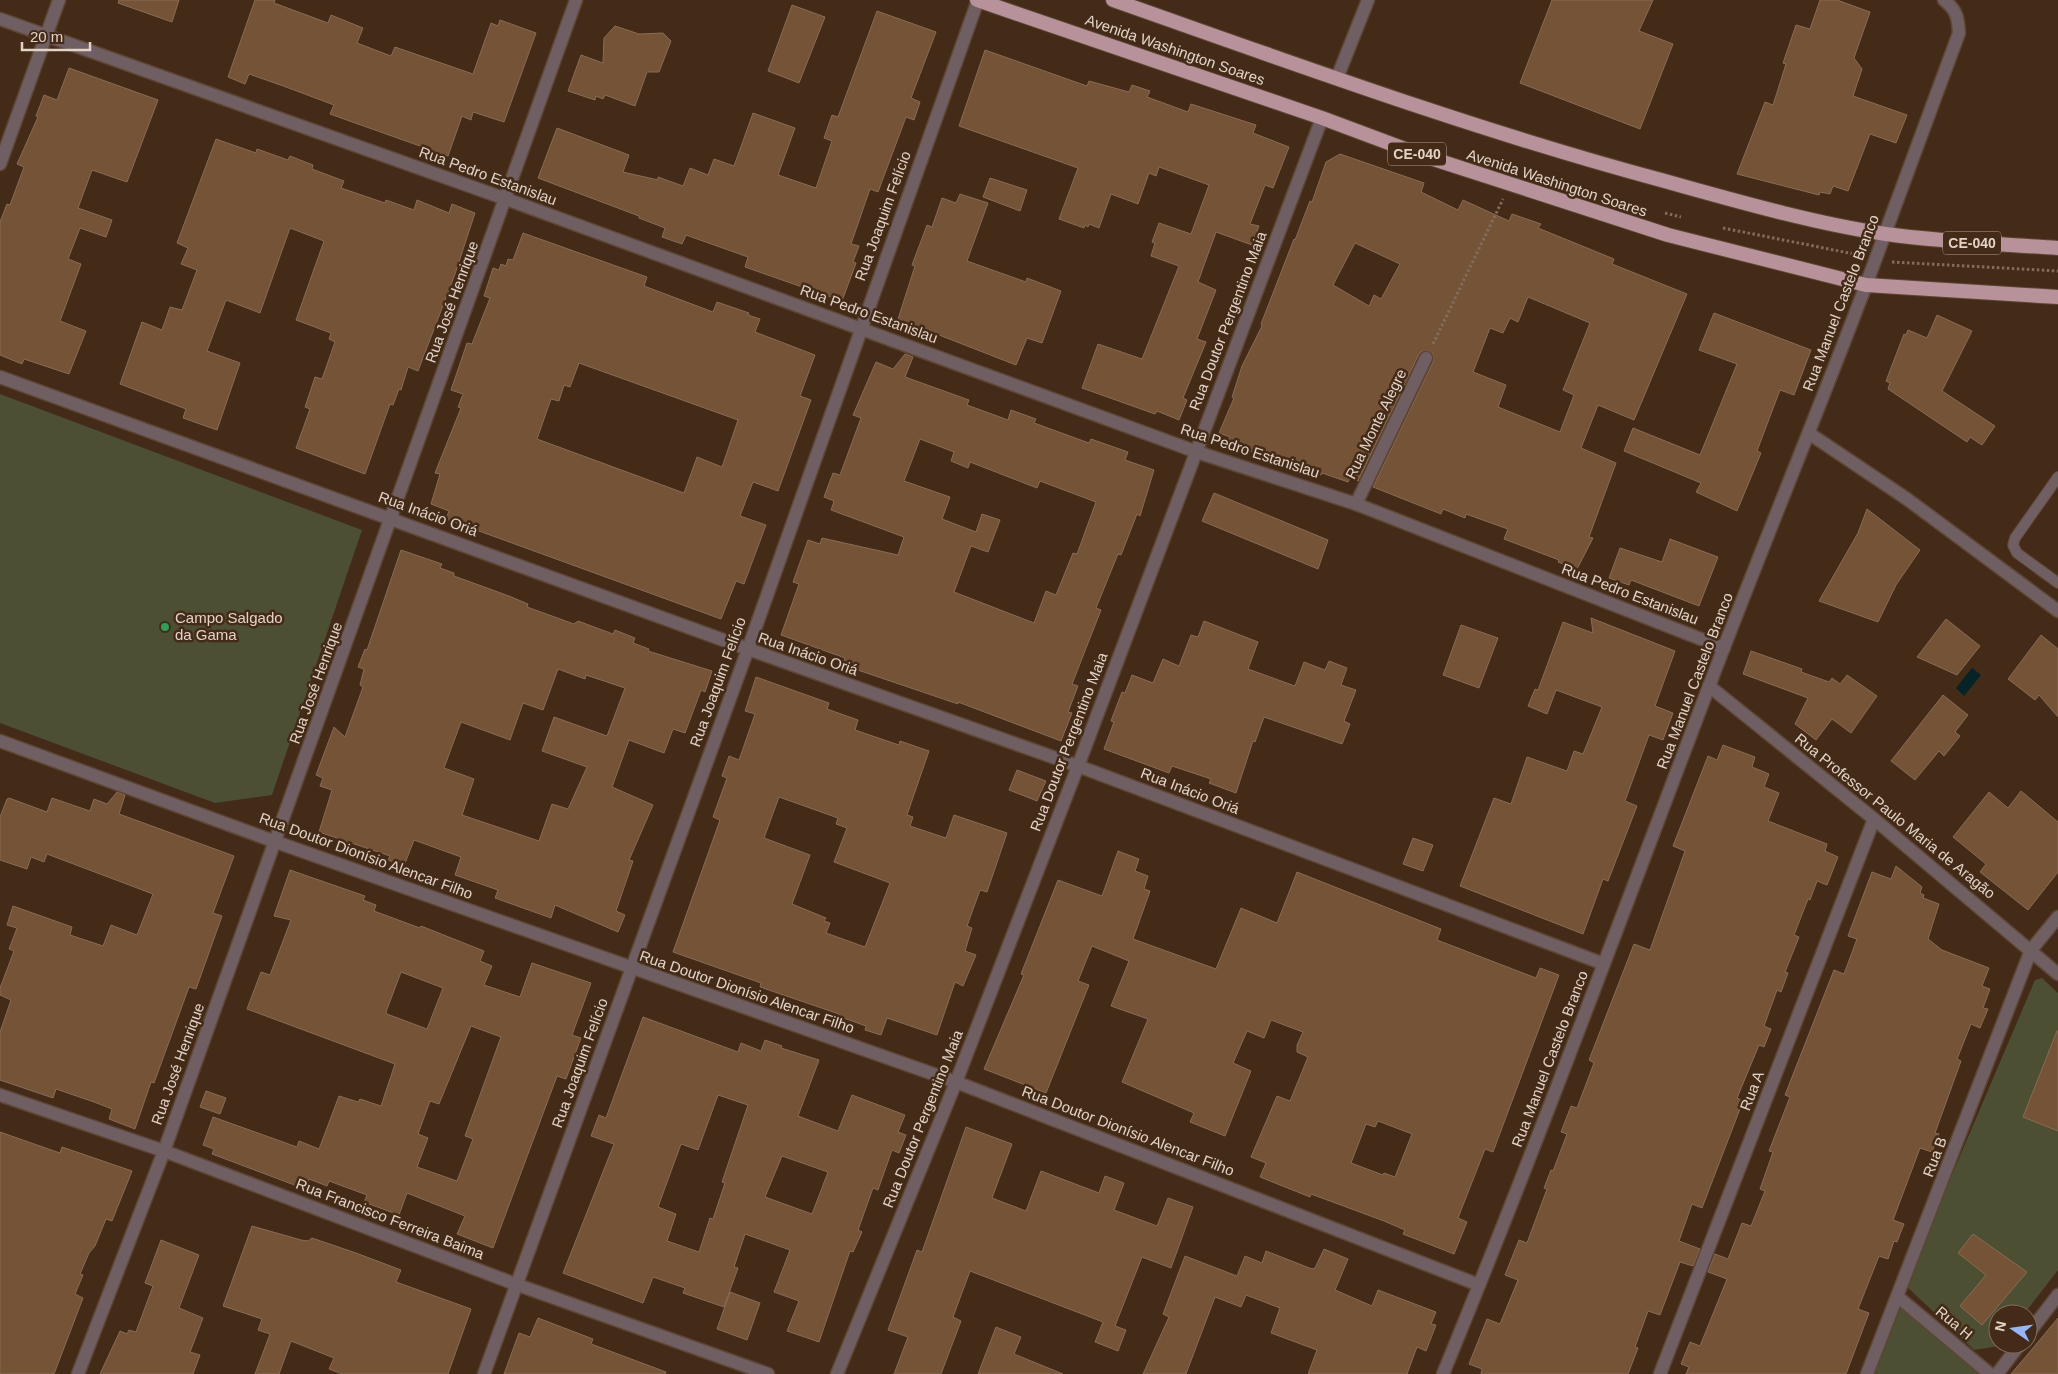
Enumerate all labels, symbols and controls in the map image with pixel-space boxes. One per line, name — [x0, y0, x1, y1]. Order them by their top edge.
street label: Avenida Washington Soares — [1083, 11, 1267, 88]
scale bar — [22, 20, 90, 52]
text: 20 m — [30, 28, 63, 45]
road number: CE-040 — [1388, 142, 1446, 166]
street label: Rua Pedro Estanislau — [417, 143, 559, 208]
street label: Avenida Washington Soares — [1465, 145, 1649, 220]
street label: Rua Joaquim Felício — [851, 149, 914, 283]
street label: Rua Manuel Castelo Branco — [1799, 212, 1882, 393]
street label: Rua Doutor Pergentino Maia — [1186, 228, 1270, 413]
road number: CE-040 — [1943, 232, 2001, 254]
street label: Rua José Henrique — [422, 239, 481, 365]
street label: Rua Pedro Estanislau — [798, 281, 940, 346]
street label: Rua Monte Alegre — [1342, 366, 1410, 481]
street label: Rua Pedro Estanislau — [1179, 420, 1322, 481]
street label: Rua Inácio Oriá — [376, 488, 481, 540]
street label: Rua Pedro Estanislau — [1559, 560, 1701, 627]
street label: Rua Manuel Castelo Branco — [1653, 590, 1736, 771]
place label: Campo Salgado da Gama — [175, 609, 283, 643]
street label: Rua Joaquim Felício — [686, 615, 749, 749]
street label: Rua José Henrique — [286, 620, 345, 746]
marker: Campo Salgado da Gama — [159, 621, 171, 633]
street label: Rua Inácio Oriá — [756, 629, 861, 679]
street label: Rua Doutor Pergentino Maia — [1027, 649, 1111, 834]
street label: Rua Professor Paulo Maria de Aragão — [1792, 730, 1999, 902]
street label: Rua Inácio Oriá — [1138, 764, 1242, 817]
street label: Rua Doutor Dionísio Alencar Filho — [257, 809, 475, 902]
street label: Rua Doutor Dionísio Alencar Filho — [638, 947, 857, 1036]
street label: Rua Manuel Castelo Branco — [1508, 968, 1591, 1149]
street label: Rua Joaquim Felício — [548, 996, 611, 1130]
street label: Rua José Henrique — [148, 1001, 207, 1127]
street label: Rua Doutor Pergentino Maia — [879, 1027, 966, 1210]
street label: Rua A — [1736, 1069, 1767, 1113]
street label: Rua Doutor Dionísio Alencar Filho — [1020, 1082, 1237, 1179]
street label: Rua B — [1919, 1134, 1950, 1179]
street label: Rua Francisco Ferreira Baima — [294, 1175, 487, 1263]
street label: Rua H — [1933, 1302, 1976, 1343]
north arrow — [1988, 1304, 2038, 1354]
text: N — [1991, 1319, 2009, 1333]

